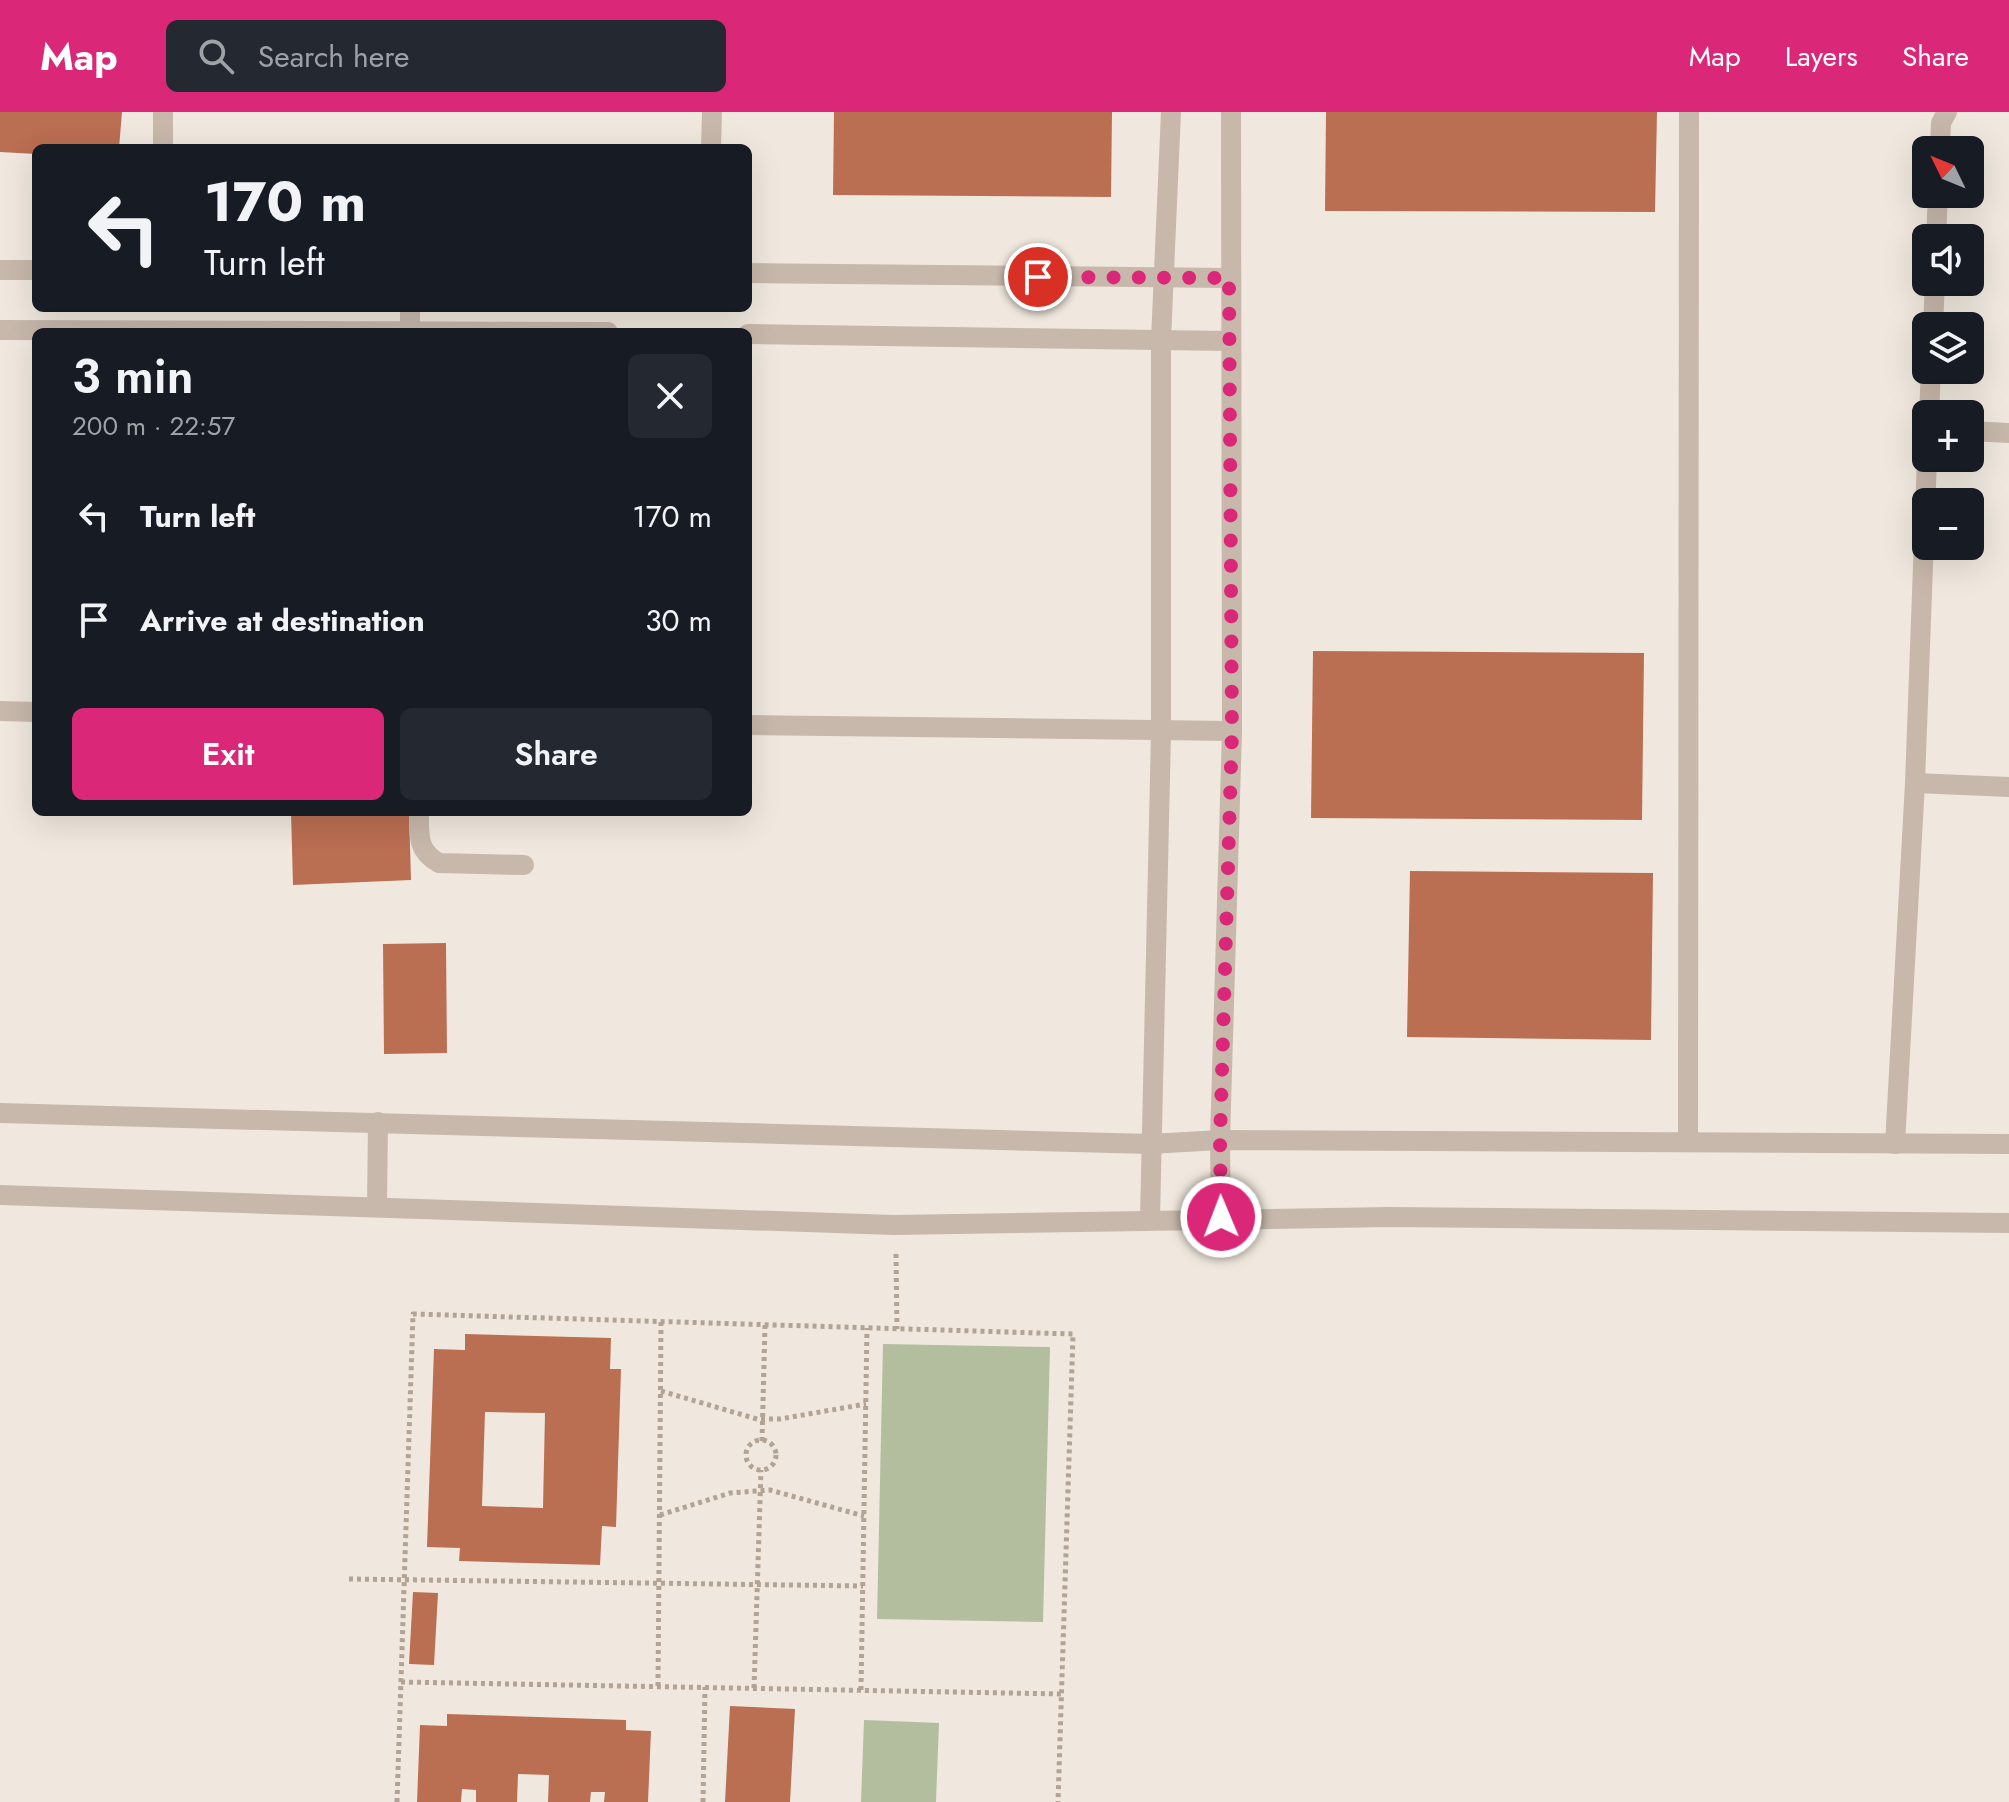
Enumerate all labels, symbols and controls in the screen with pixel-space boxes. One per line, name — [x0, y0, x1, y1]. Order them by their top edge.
search box — [166, 20, 726, 92]
text: Map — [40, 29, 118, 84]
icon: search — [194, 34, 238, 78]
text: Search here — [258, 35, 410, 78]
text: Map — [1689, 36, 1741, 77]
text: Layers — [1785, 36, 1858, 77]
text: Share — [1902, 36, 1969, 77]
north arrow — [1912, 136, 1984, 208]
map controls — [1912, 136, 1984, 560]
text: 170 m — [204, 161, 366, 242]
icon: left — [72, 176, 176, 280]
button: sound — [1912, 224, 1984, 296]
text: Turn left — [204, 236, 325, 288]
pin — [1004, 243, 1072, 311]
icon: arrive — [1016, 255, 1060, 299]
button: layers — [1912, 312, 1984, 384]
text: 3 min — [72, 342, 194, 411]
button: close — [628, 354, 712, 438]
button: + — [1912, 400, 1984, 472]
text: 200 m · 22:57 — [72, 407, 235, 445]
button: − — [1912, 488, 1984, 560]
icon: left — [72, 494, 116, 538]
text: Turn left — [140, 495, 255, 538]
text: 170 m — [632, 495, 712, 538]
icon: arrive — [72, 598, 116, 642]
text: Arrive at destination — [140, 599, 425, 642]
text: 30 m — [645, 599, 712, 642]
button: Exit — [72, 708, 384, 800]
button: Share — [400, 708, 712, 800]
position arrow — [1179, 1175, 1263, 1259]

